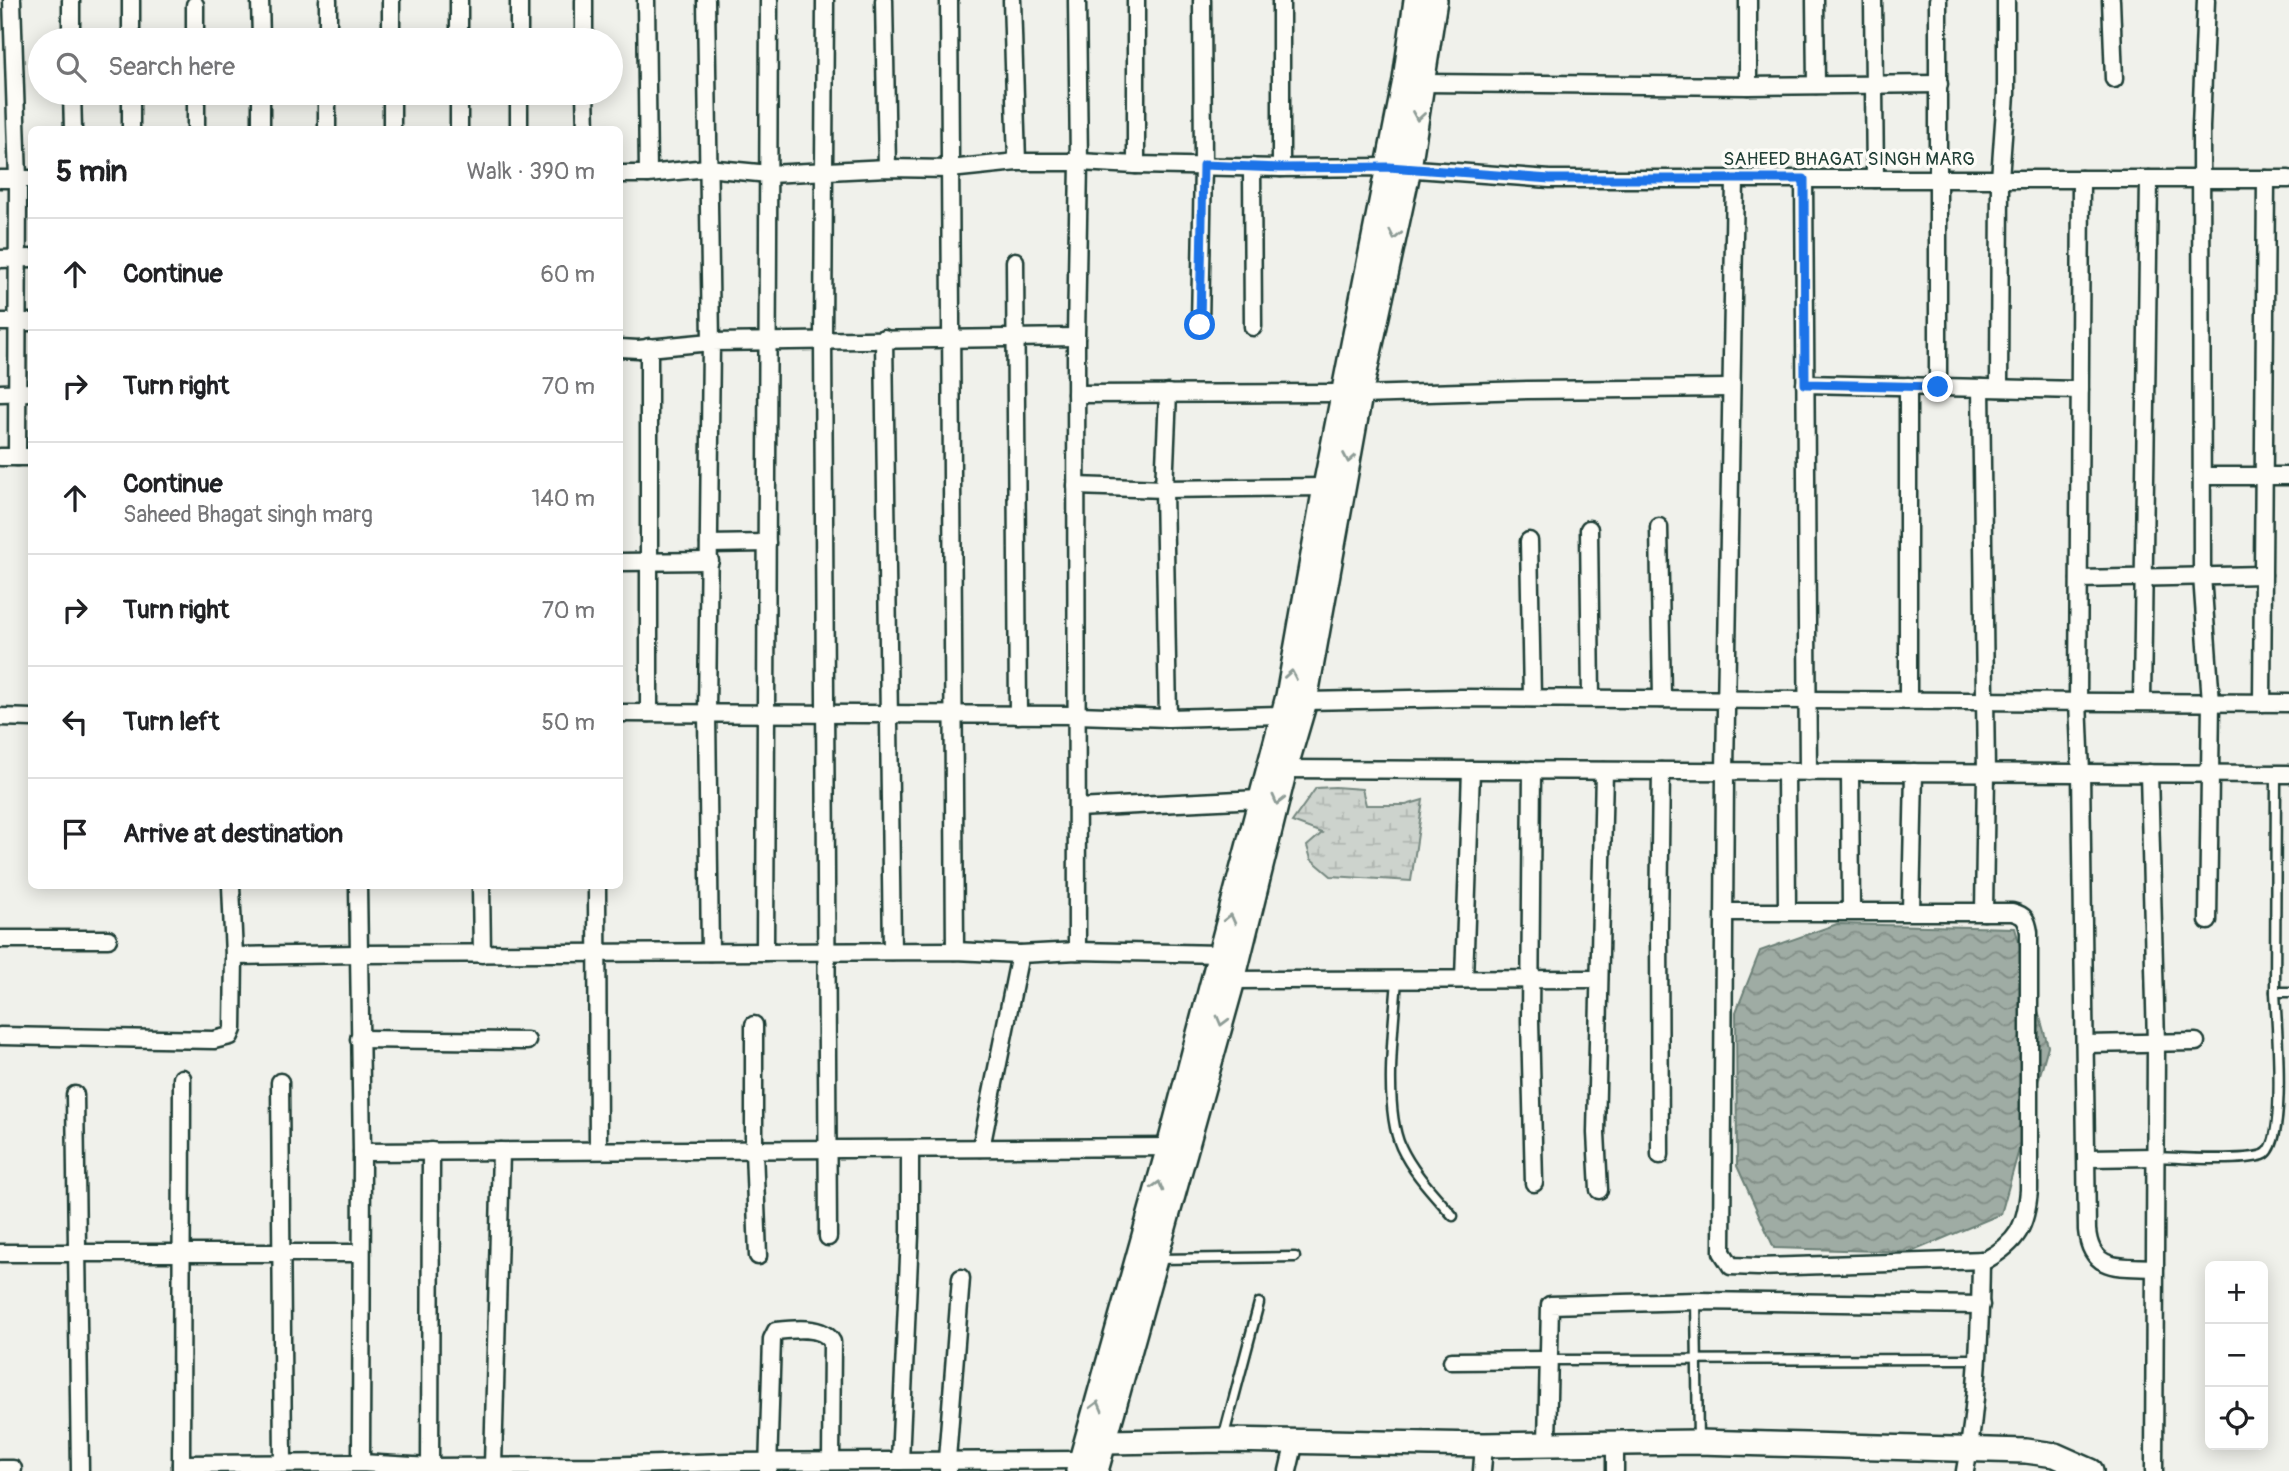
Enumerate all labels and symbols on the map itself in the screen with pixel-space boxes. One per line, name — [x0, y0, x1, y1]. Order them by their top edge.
one-way arrow — [1411, 110, 1426, 122]
street label: SAHEED BHAGAT SINGH MARG — [1723, 147, 1975, 171]
one-way arrow — [1388, 229, 1403, 241]
route start — [1184, 309, 1215, 340]
route end — [1922, 371, 1953, 402]
one-way arrow — [1342, 452, 1357, 464]
one-way arrow — [1283, 669, 1298, 681]
one-way arrow — [1272, 794, 1286, 806]
one-way arrow — [1222, 913, 1236, 925]
one-way arrow — [1216, 1015, 1230, 1027]
one-way arrow — [1150, 1181, 1165, 1193]
one-way arrow — [1089, 1400, 1103, 1412]

